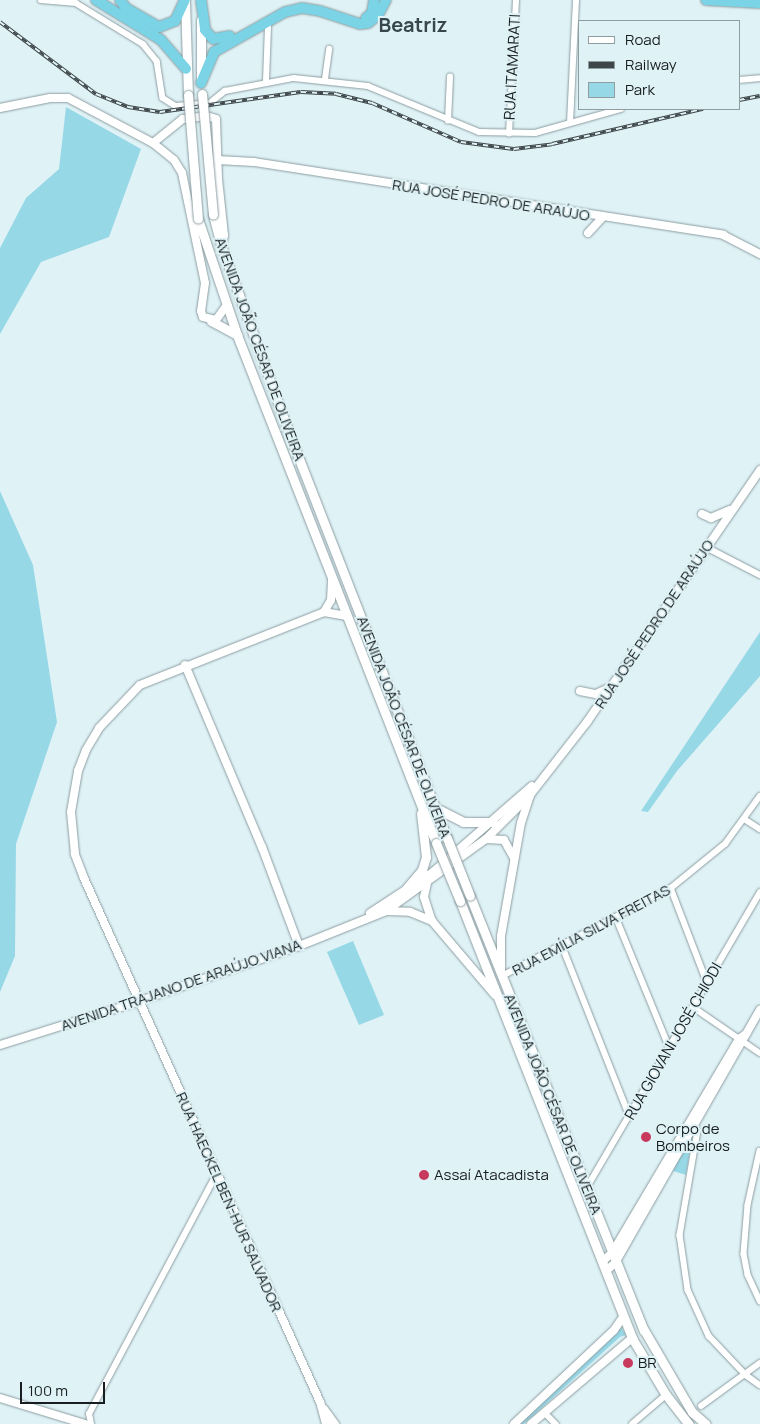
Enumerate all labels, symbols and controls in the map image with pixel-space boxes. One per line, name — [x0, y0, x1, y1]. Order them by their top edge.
district label: Beatriz — [379, 12, 447, 36]
street label: RUA ITAMARATI — [500, 13, 524, 121]
legend — [578, 20, 740, 110]
text: Road — [625, 29, 661, 50]
text: Railway — [625, 54, 677, 75]
text: Park — [625, 79, 655, 100]
street label: RUA JOSÉ PEDRO DE ARAÚJO — [391, 175, 591, 225]
street label: AVENIDA JOÃO CÉSAR DE OLIVEIRA — [211, 235, 309, 463]
street label: RUA JOSÉ PEDRO DE ARAÚJO — [591, 536, 717, 712]
street label: AVENIDA JOÃO CÉSAR DE OLIVEIRA — [353, 613, 455, 841]
street label: RUA EMÍLIA SILVA FREITAS — [509, 881, 673, 979]
street label: AVENIDA TRAJANO DE ARAÚJO VIANA — [58, 935, 304, 1035]
street label: RUA GIOVANI JOSÉ CHIODI — [621, 959, 725, 1123]
street label: AVENIDA JOÃO CÉSAR DE OLIVEIRA — [500, 991, 606, 1217]
street label: RUA HAECKEL BEN-HUR SALVADOR — [172, 1089, 286, 1315]
place label: Corpo de Bombeiros — [656, 1119, 730, 1154]
marker: Corpo de Bombeiros — [640, 1131, 652, 1143]
place label: Assaí Atacadista — [434, 1166, 549, 1184]
marker: Assaí Atacadista — [418, 1169, 430, 1181]
place label: BR — [638, 1354, 657, 1372]
marker: BR — [622, 1357, 634, 1369]
scale bar — [22, 1372, 108, 1404]
text: 100 m — [28, 1380, 68, 1401]

